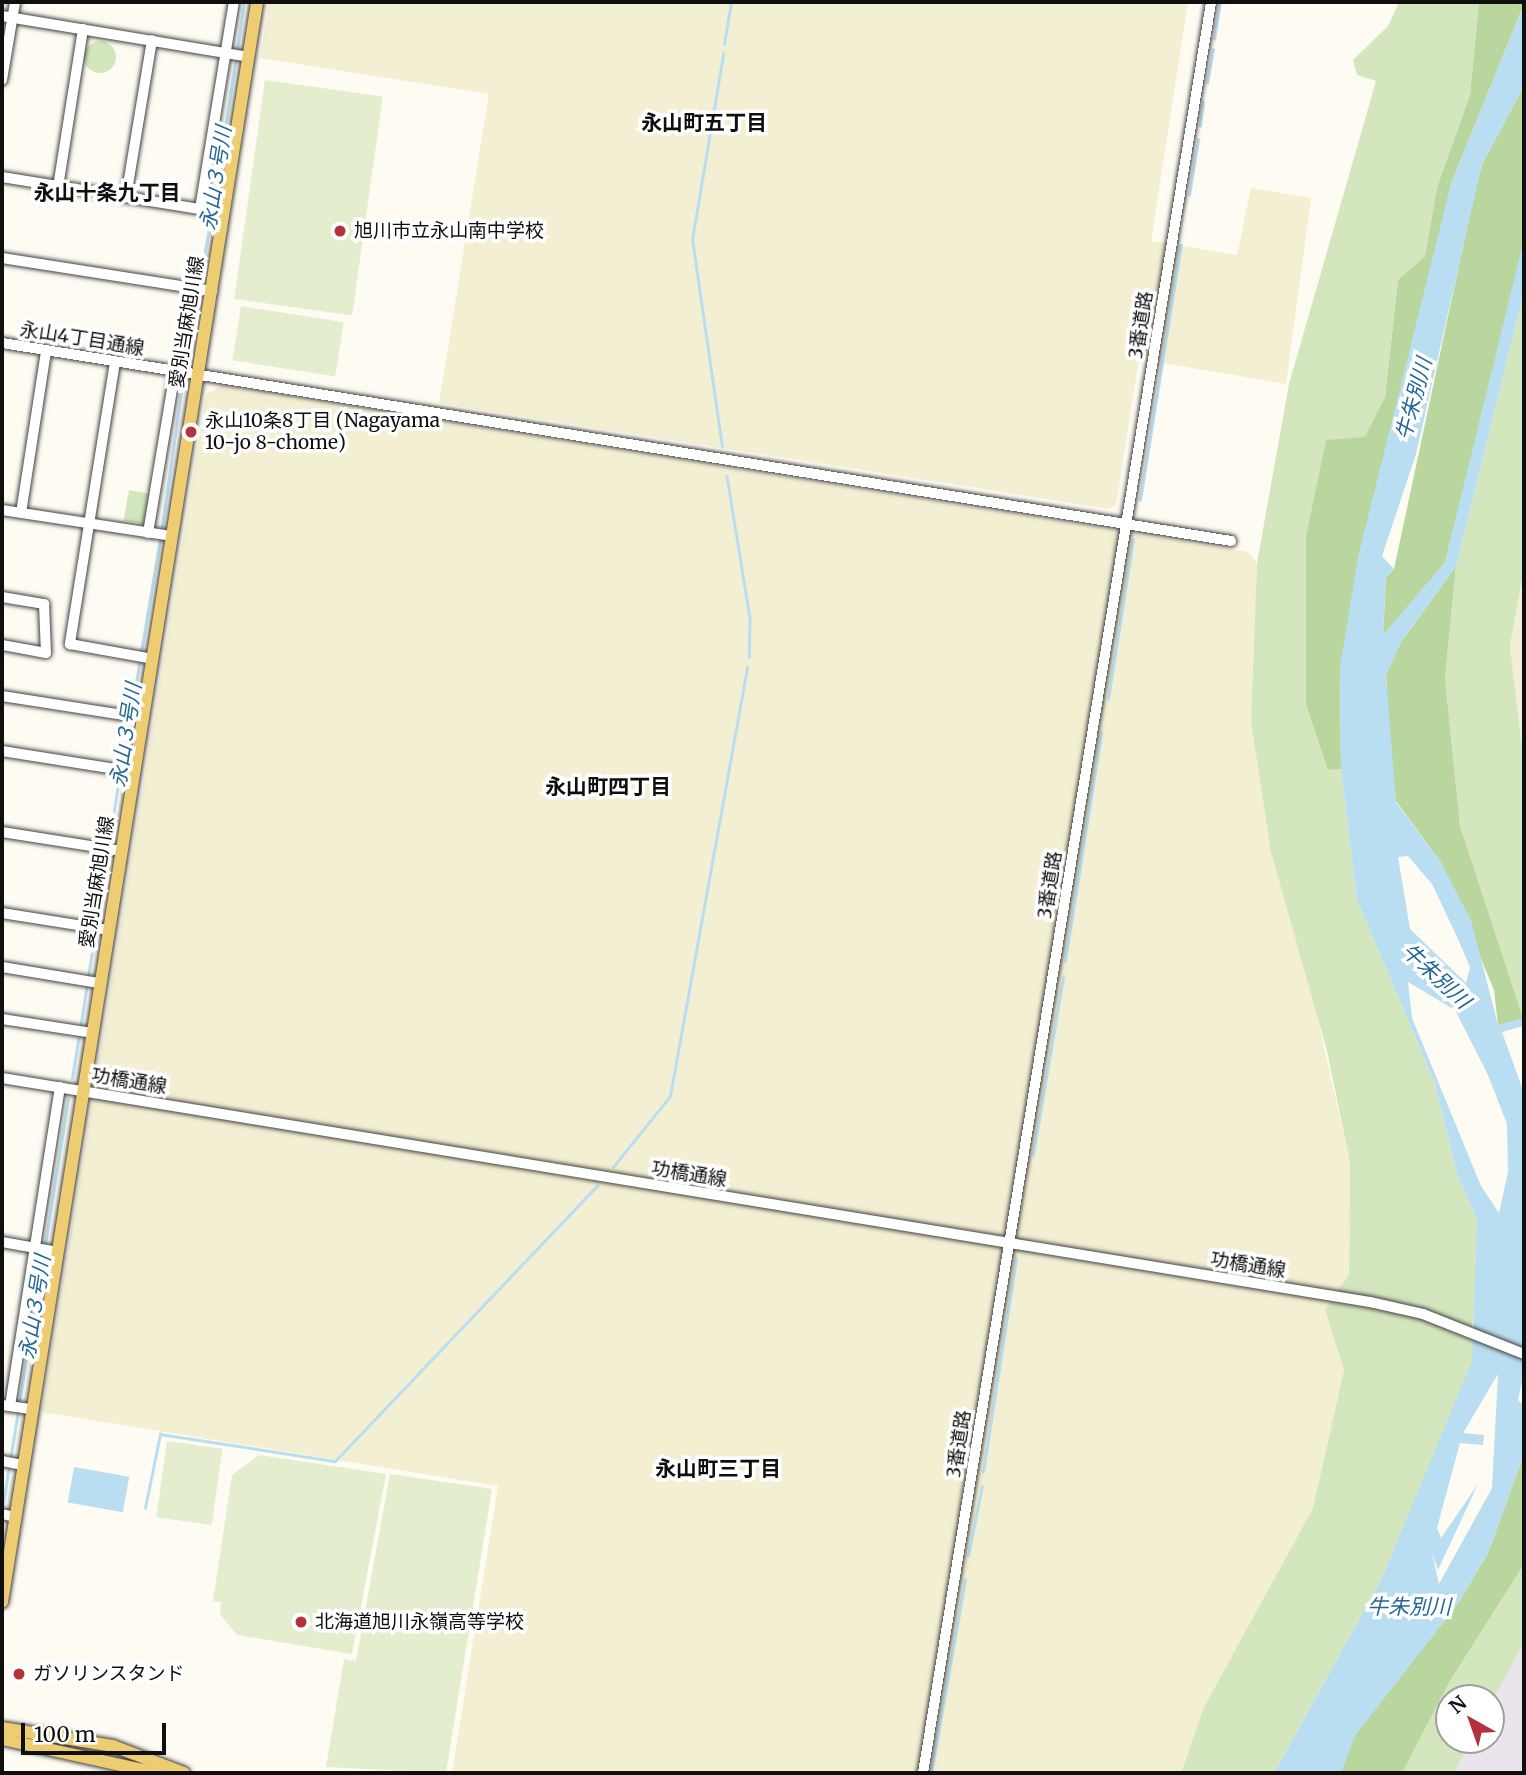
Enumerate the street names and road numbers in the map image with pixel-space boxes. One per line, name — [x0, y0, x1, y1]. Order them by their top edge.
street label: 愛別当麻旭川線 — [165, 255, 209, 389]
street label: 3番道路 — [1124, 290, 1158, 360]
street label: 永山4丁目通線 — [18, 318, 146, 360]
street label: 愛別当麻旭川線 — [75, 815, 119, 949]
street label: 3番道路 — [1033, 850, 1067, 920]
street label: 功橋通線 — [90, 1064, 168, 1098]
street label: 功橋通線 — [650, 1157, 728, 1191]
street label: 功橋通線 — [1209, 1248, 1287, 1282]
street label: 3番道路 — [942, 1409, 976, 1479]

